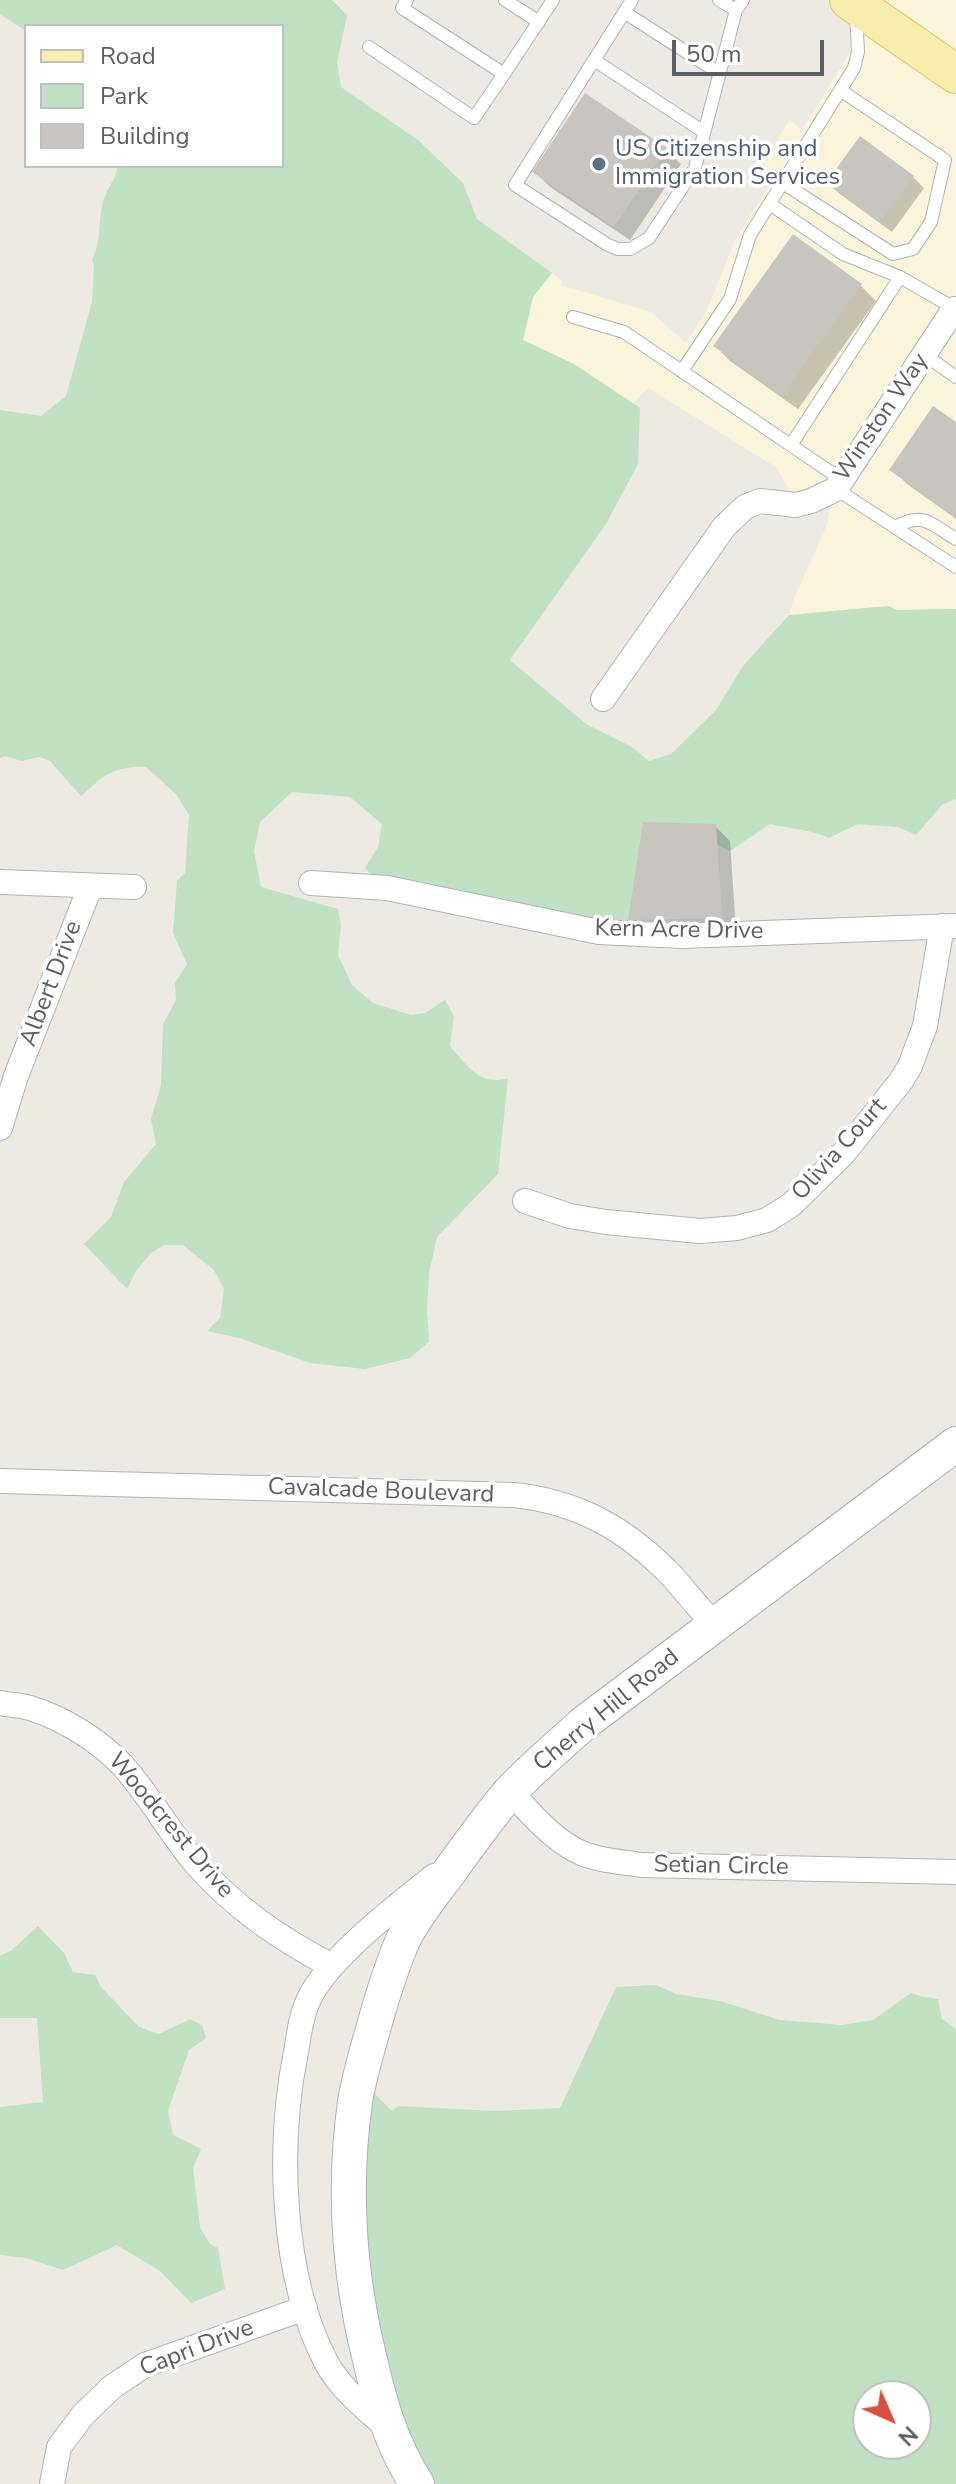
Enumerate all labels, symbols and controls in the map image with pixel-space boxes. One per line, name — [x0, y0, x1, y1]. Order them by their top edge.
legend — [24, 24, 284, 168]
scale bar — [676, 24, 828, 74]
text: 50 m — [686, 38, 742, 70]
text: Road — [100, 40, 156, 72]
text: Park — [100, 80, 148, 112]
text: Building — [100, 120, 190, 152]
place label: US Citizenship and Immigration Services — [615, 136, 840, 192]
marker: US Citizenship and Immigration Services — [590, 155, 608, 173]
street label: Winston Way — [829, 348, 935, 488]
street label: Kern Acre Drive — [594, 915, 764, 947]
street label: Albert Drive — [15, 917, 89, 1051]
street label: Olivia Court — [787, 1093, 893, 1207]
street label: Cavalcade Boulevard — [267, 1474, 495, 1510]
street label: Cherry Hill Road — [528, 1643, 686, 1779]
street label: Woodcrest Drive — [101, 1747, 239, 1905]
street label: Setian Circle — [653, 1851, 789, 1883]
street label: Capri Drive — [136, 2314, 258, 2384]
north arrow — [852, 2380, 932, 2460]
text: N — [891, 2419, 924, 2452]

